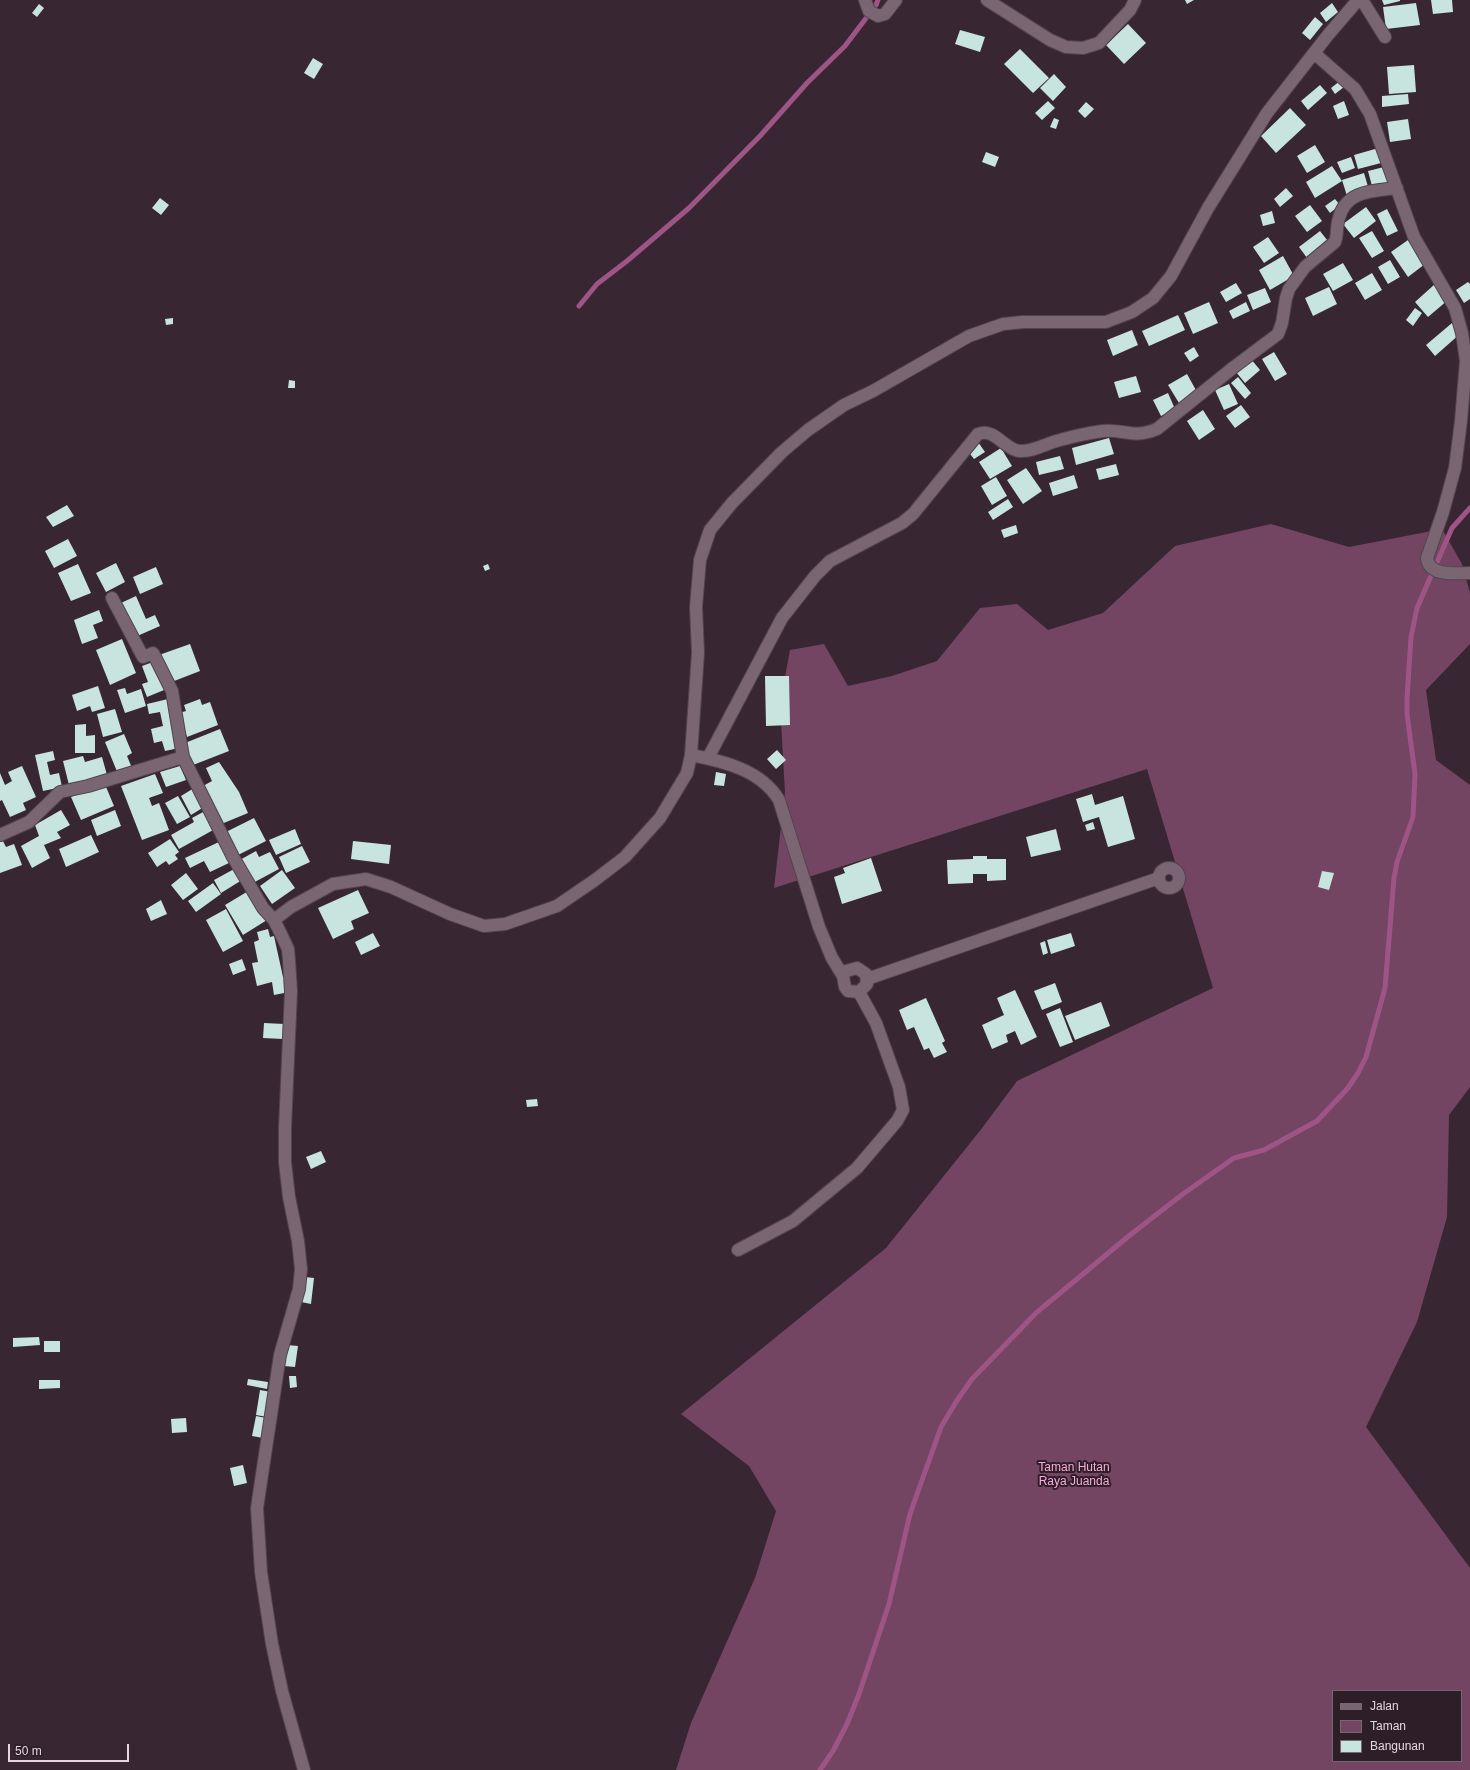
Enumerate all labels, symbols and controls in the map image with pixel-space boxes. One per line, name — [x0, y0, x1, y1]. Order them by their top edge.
park label: Taman Hutan Raya Juanda — [1038, 1461, 1110, 1489]
legend — [1332, 1690, 1462, 1762]
text: Jalan — [1370, 1699, 1399, 1713]
text: Taman — [1370, 1719, 1406, 1733]
scale bar — [10, 1736, 131, 1762]
text: Bangunan — [1370, 1739, 1425, 1753]
text: 50 m — [15, 1744, 42, 1758]

